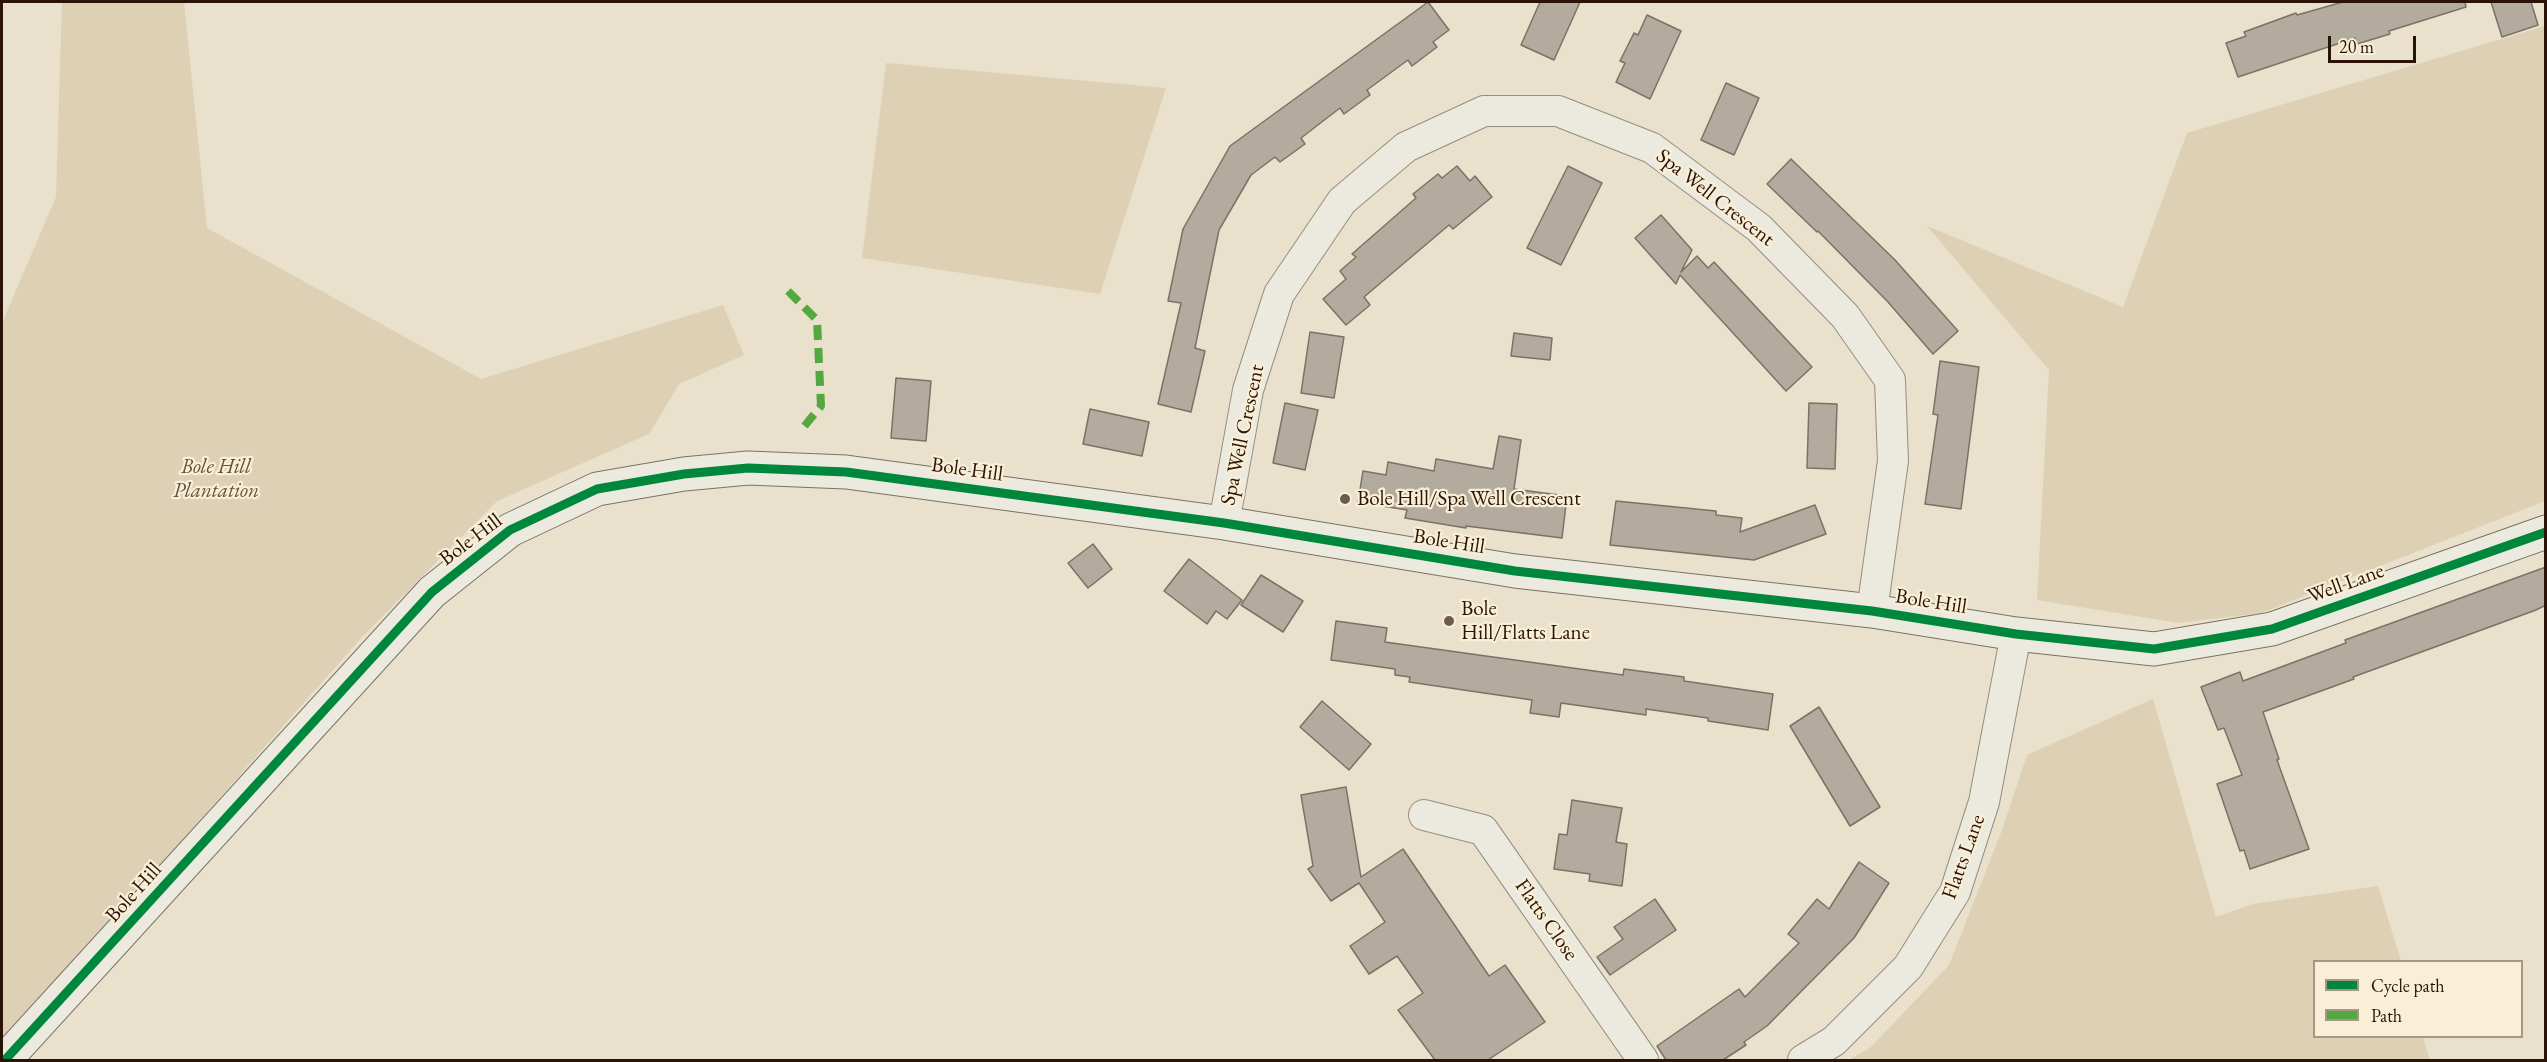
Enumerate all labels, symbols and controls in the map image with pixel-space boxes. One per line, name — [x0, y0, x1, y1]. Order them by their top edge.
scale bar — [2331, 24, 2420, 62]
text: 20 m — [2339, 35, 2374, 58]
street label: Spa Well Crescent — [1651, 144, 1779, 252]
street label: Spa Well Crescent — [1216, 362, 1270, 508]
street label: Bole Hill — [930, 453, 1004, 487]
park label: Bole Hill Plantation — [173, 454, 259, 504]
place label: Bole Hill/Spa Well Crescent — [1357, 486, 1581, 512]
marker: Bole Hill/Spa Well Crescent — [1338, 492, 1352, 506]
street label: Bole Hill — [435, 508, 507, 572]
street label: Bole Hill — [1411, 524, 1487, 560]
street label: Well Lane — [2304, 559, 2388, 609]
street label: Bole Hill — [1893, 584, 1969, 620]
place label: Bole Hill/Flatts Lane — [1461, 596, 1590, 646]
marker: Bole Hill/Flatts Lane — [1442, 614, 1456, 628]
street label: Flatts Lane — [1937, 811, 1991, 903]
street label: Bole Hill — [101, 858, 167, 928]
street label: Flatts Close — [1509, 874, 1583, 966]
legend — [2313, 960, 2523, 1038]
text: Cycle path — [2371, 974, 2445, 997]
text: Path — [2371, 1004, 2402, 1027]

